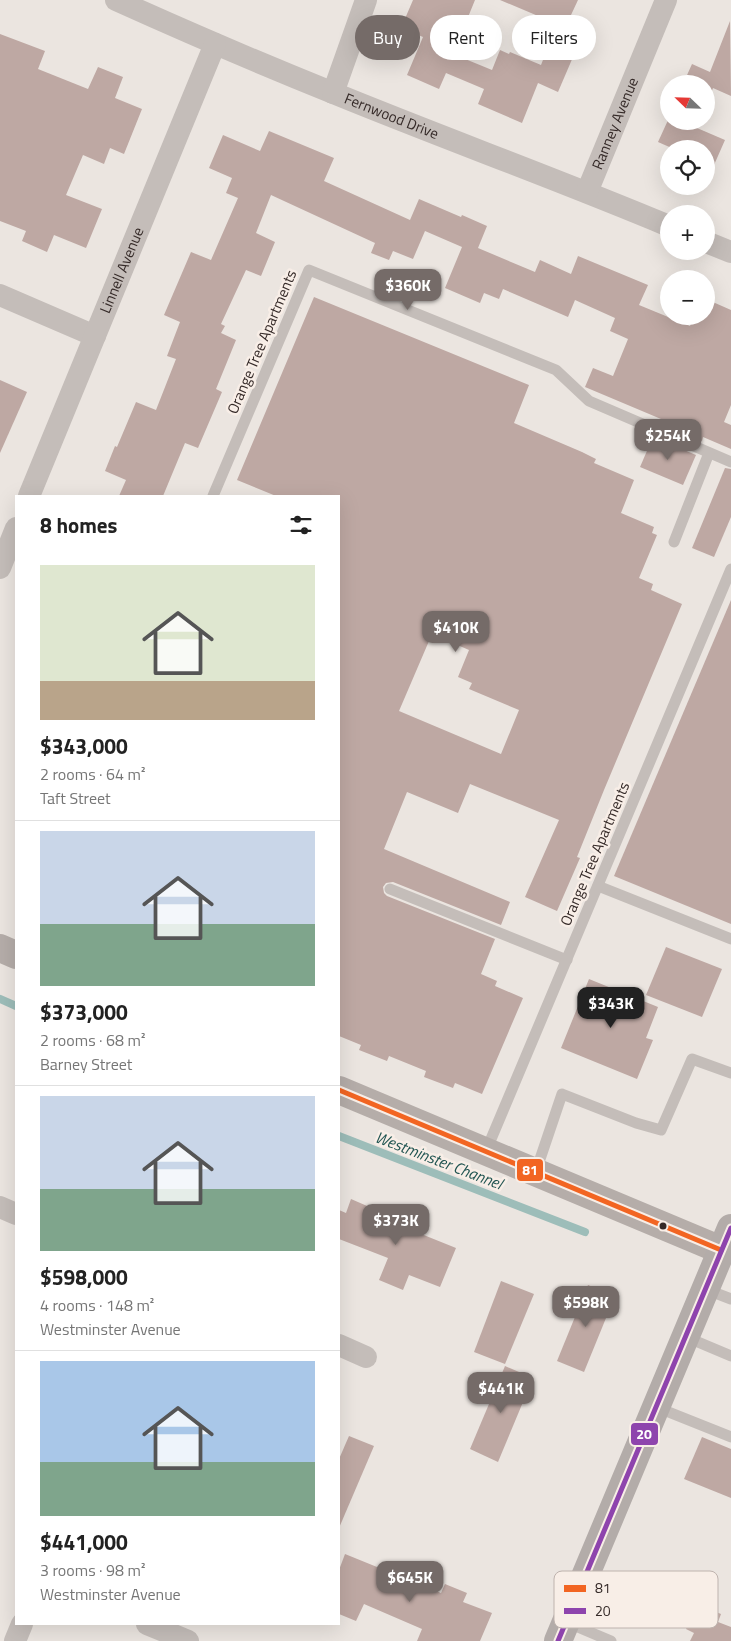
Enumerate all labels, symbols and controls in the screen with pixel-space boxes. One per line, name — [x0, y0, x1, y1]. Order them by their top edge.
chip: Buy — [355, 15, 420, 60]
chip: Rent — [430, 15, 502, 60]
chip: Filters — [512, 15, 596, 60]
street label: Ranney Avenue — [585, 74, 644, 173]
north arrow — [660, 75, 715, 130]
map controls — [660, 75, 715, 325]
street label: Fernwood Drive — [341, 87, 442, 145]
button: locate — [660, 140, 715, 195]
button: + — [660, 205, 715, 260]
street label: Linnell Avenue — [93, 224, 149, 317]
street label: Orange Tree Apartments — [221, 266, 302, 417]
pin: $360K — [373, 268, 443, 311]
button: − — [660, 270, 715, 325]
text: $360K — [385, 273, 431, 297]
pin: $254K — [633, 418, 703, 461]
text: $254K — [645, 423, 691, 447]
text: 8 homes — [40, 509, 117, 541]
icon: filters — [287, 511, 315, 539]
icon: home — [133, 598, 223, 688]
pin: $410K — [421, 610, 491, 653]
text: $410K — [433, 615, 479, 639]
text: $343,000 — [40, 730, 128, 762]
text: 2 rooms · 64 m² — [40, 762, 145, 786]
street label: Orange Tree Apartments — [554, 778, 635, 929]
text: Taft Street — [40, 786, 111, 810]
icon: home — [133, 863, 223, 953]
pin: $343K — [576, 986, 646, 1029]
text: $343K — [588, 991, 634, 1015]
text: $373,000 — [40, 996, 128, 1028]
text: 2 rooms · 68 m² — [40, 1028, 145, 1052]
text: Barney Street — [40, 1052, 132, 1076]
water label: Westminster Channel — [372, 1125, 508, 1196]
icon: home — [133, 1128, 223, 1218]
line badge: 81 — [516, 1158, 544, 1182]
text: 81 — [522, 1159, 538, 1180]
pin: $373K — [361, 1204, 431, 1246]
text: $373K — [373, 1208, 419, 1232]
unlabelled marker — [658, 1221, 668, 1231]
text: $598,000 — [40, 1261, 128, 1293]
pin: $598K — [551, 1286, 621, 1328]
text: $598K — [563, 1290, 609, 1314]
text: 4 rooms · 148 m² — [40, 1293, 154, 1317]
text: Westminster Avenue — [40, 1317, 181, 1341]
pin: $441K — [466, 1372, 536, 1414]
text: $441K — [478, 1376, 524, 1400]
icon: home — [133, 1393, 223, 1483]
line badge: 20 — [630, 1422, 659, 1446]
text: 20 — [636, 1423, 652, 1444]
text: $441,000 — [40, 1526, 128, 1558]
text: 3 rooms · 98 m² — [40, 1558, 145, 1582]
pin: $645K — [375, 1560, 445, 1603]
text: $645K — [387, 1565, 433, 1589]
legend — [554, 1571, 718, 1628]
text: 81 — [595, 1577, 611, 1598]
text: Westminster Avenue — [40, 1582, 181, 1606]
text: 20 — [595, 1600, 611, 1621]

